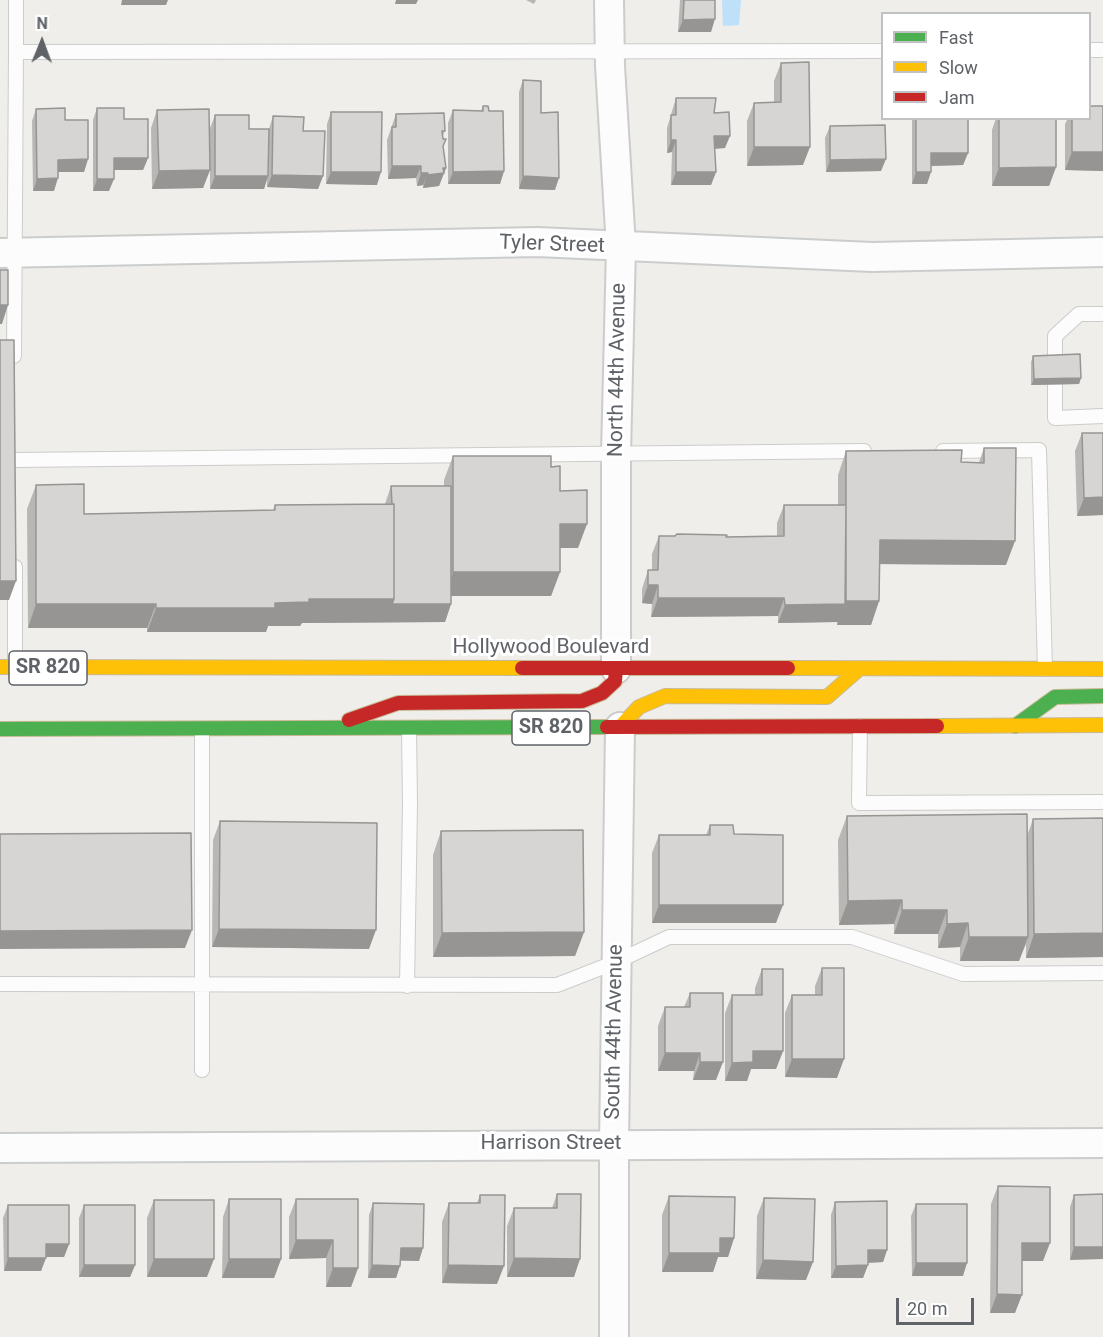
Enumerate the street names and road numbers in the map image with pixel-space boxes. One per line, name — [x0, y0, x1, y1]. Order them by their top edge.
street label: Tyler Street — [499, 231, 605, 259]
street label: North 44th Avenue — [604, 283, 632, 457]
street label: Hollywood Boulevard — [453, 635, 649, 661]
road number: SR 820 — [9, 651, 87, 685]
road number: SR 820 — [512, 711, 590, 745]
street label: South 44th Avenue — [601, 944, 629, 1120]
street label: Harrison Street — [481, 1131, 621, 1157]

